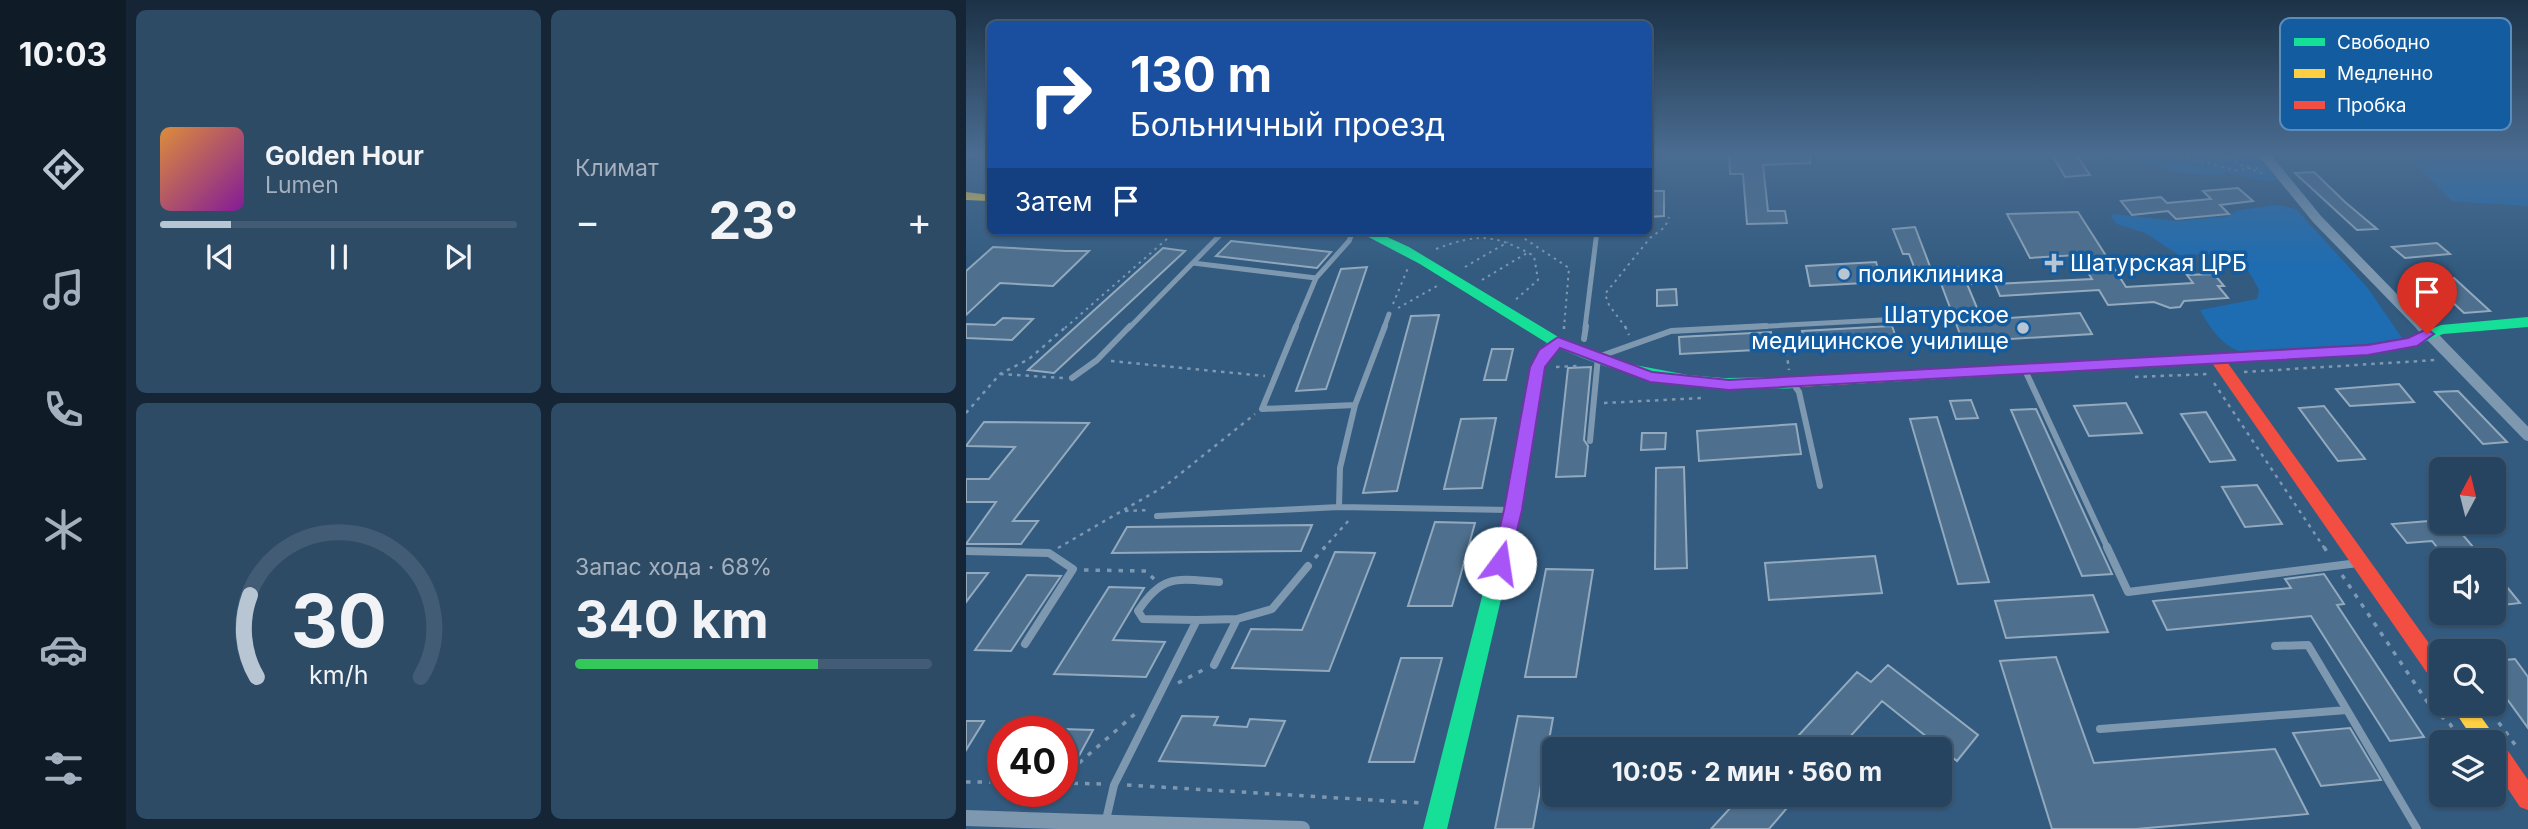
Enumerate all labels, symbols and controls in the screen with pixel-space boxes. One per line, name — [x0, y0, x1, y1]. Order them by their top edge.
legend — [2280, 18, 2511, 130]
text: Свободно — [2337, 31, 2430, 54]
text: 10:03 — [19, 35, 107, 74]
text: 130 m — [1130, 45, 1272, 104]
icon: right — [1015, 49, 1106, 140]
text: Медленно — [2337, 62, 2433, 85]
text: Пробка — [2337, 94, 2406, 117]
text: Больничный проезд — [1130, 105, 1445, 144]
text: Golden Hour — [265, 140, 424, 171]
icon: directions — [39, 145, 88, 194]
text: Климат — [575, 154, 659, 182]
text: Lumen — [265, 171, 339, 199]
icon: arrive — [1107, 182, 1145, 220]
text: Затем — [1015, 186, 1093, 217]
text: 23° — [709, 189, 798, 252]
text: − — [575, 198, 600, 244]
text: + — [907, 198, 932, 244]
icon: previous — [201, 238, 239, 276]
icon: pause — [320, 238, 358, 276]
icon: next — [439, 238, 477, 276]
place label: Шатурская ЦРБ — [2070, 249, 2247, 277]
marker: Шатурская ЦРБ — [2044, 253, 2064, 273]
place label: поликлиника — [1858, 260, 2004, 288]
pin — [2397, 262, 2457, 334]
icon: music — [39, 265, 88, 314]
marker: поликлиника — [1836, 266, 1852, 282]
icon: arrive — [2408, 273, 2446, 311]
place label: Шатурское медицинское училище — [1751, 301, 2009, 355]
marker: Шатурское медицинское училище — [2015, 320, 2031, 336]
icon: phone — [39, 385, 88, 434]
north arrow — [2429, 457, 2506, 534]
map controls — [2429, 457, 2506, 807]
icon: climate — [39, 505, 88, 554]
position arrow — [1463, 526, 1537, 600]
button: sound — [2429, 548, 2506, 625]
text: Запас хода · 68% — [575, 553, 772, 581]
text: 30 — [290, 576, 387, 665]
text: 340 km — [575, 588, 769, 651]
icon: car — [39, 625, 88, 674]
button: search — [2429, 639, 2506, 716]
text: km/h — [309, 660, 368, 690]
speed limit sign: 40 — [987, 716, 1078, 807]
button: layers — [2429, 730, 2506, 807]
icon: filters — [39, 744, 88, 793]
text: 10:05 · 2 мин · 560 m — [1612, 756, 1882, 787]

